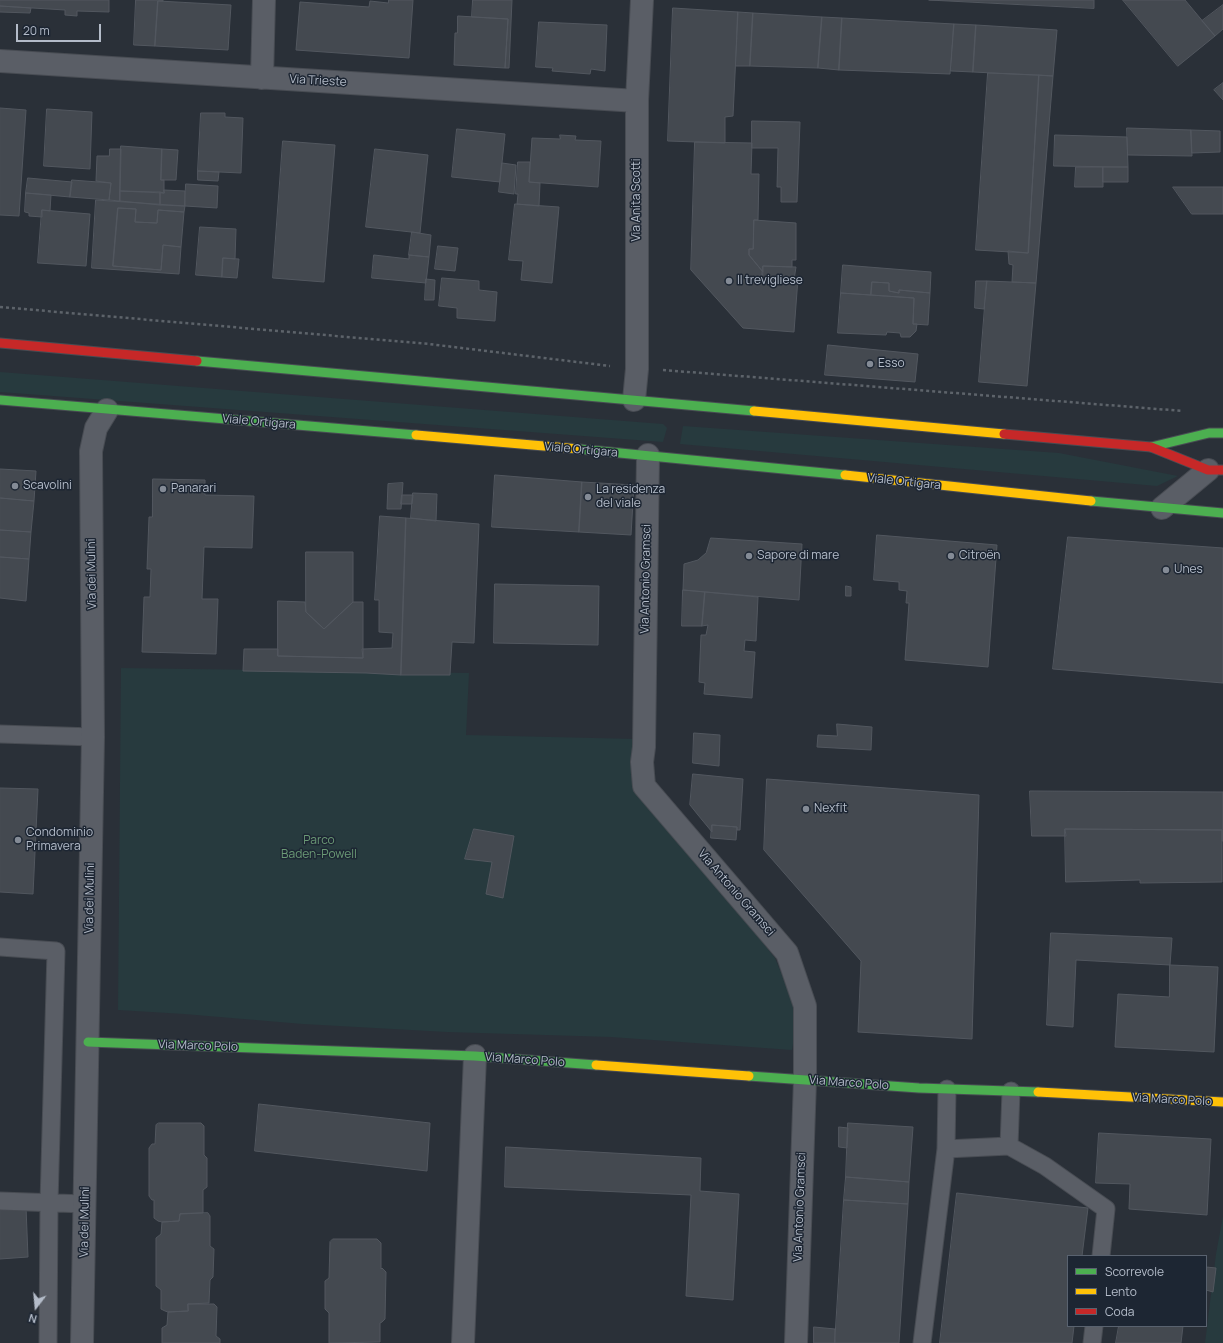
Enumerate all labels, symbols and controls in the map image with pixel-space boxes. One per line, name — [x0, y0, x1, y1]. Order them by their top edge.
scale bar — [18, 16, 103, 42]
text: 20 m — [23, 22, 50, 39]
street label: Via Trieste — [289, 72, 347, 90]
street label: Via Anita Scotti — [630, 159, 644, 241]
place label: Il trevigliese — [737, 274, 803, 288]
marker: Il trevigliese — [724, 276, 734, 286]
place label: Esso — [878, 357, 905, 371]
marker: Esso — [865, 359, 875, 369]
street label: Viale Ortigara — [222, 412, 296, 432]
street label: Viale Ortigara — [544, 440, 618, 460]
street label: Viale Ortigara — [867, 471, 941, 493]
place label: Scavolini — [23, 479, 72, 493]
marker: Scavolini — [10, 481, 20, 491]
place label: Panarari — [171, 482, 216, 496]
place label: La residenza del viale — [596, 483, 665, 511]
marker: Panarari — [158, 484, 168, 494]
marker: La residenza del viale — [583, 492, 593, 502]
street label: Via Antonio Gramsci — [638, 524, 654, 634]
street label: Via dei Mulini — [84, 538, 100, 610]
place label: Sapore di mare — [757, 549, 839, 563]
place label: Citroën — [959, 549, 1000, 563]
marker: Sapore di mare — [744, 551, 754, 561]
marker: Citroën — [946, 551, 956, 561]
place label: Unes — [1174, 563, 1203, 577]
marker: Unes — [1161, 565, 1171, 575]
place label: Nexfit — [814, 802, 847, 816]
marker: Nexfit — [801, 804, 811, 814]
place label: Condominio Primavera — [26, 826, 93, 854]
park label: Parco Baden-Powell — [281, 834, 357, 862]
marker: Condominio Primavera — [13, 835, 23, 845]
street label: Via Antonio Gramsci — [695, 847, 777, 939]
street label: Via dei Mulini — [82, 862, 98, 934]
street label: Via Marco Polo — [158, 1037, 238, 1055]
street label: Via Marco Polo — [485, 1050, 565, 1070]
street label: Via Marco Polo — [809, 1073, 889, 1093]
street label: Via Marco Polo — [1132, 1091, 1212, 1109]
street label: Via Antonio Gramsci — [791, 1152, 809, 1262]
street label: Via dei Mulini — [77, 1186, 93, 1258]
legend — [1067, 1255, 1207, 1327]
text: Scorrevole — [1105, 1263, 1164, 1280]
text: Lento — [1105, 1283, 1137, 1300]
north arrow — [16, 1287, 56, 1327]
text: Coda — [1105, 1303, 1134, 1320]
text: N — [27, 1311, 38, 1327]

